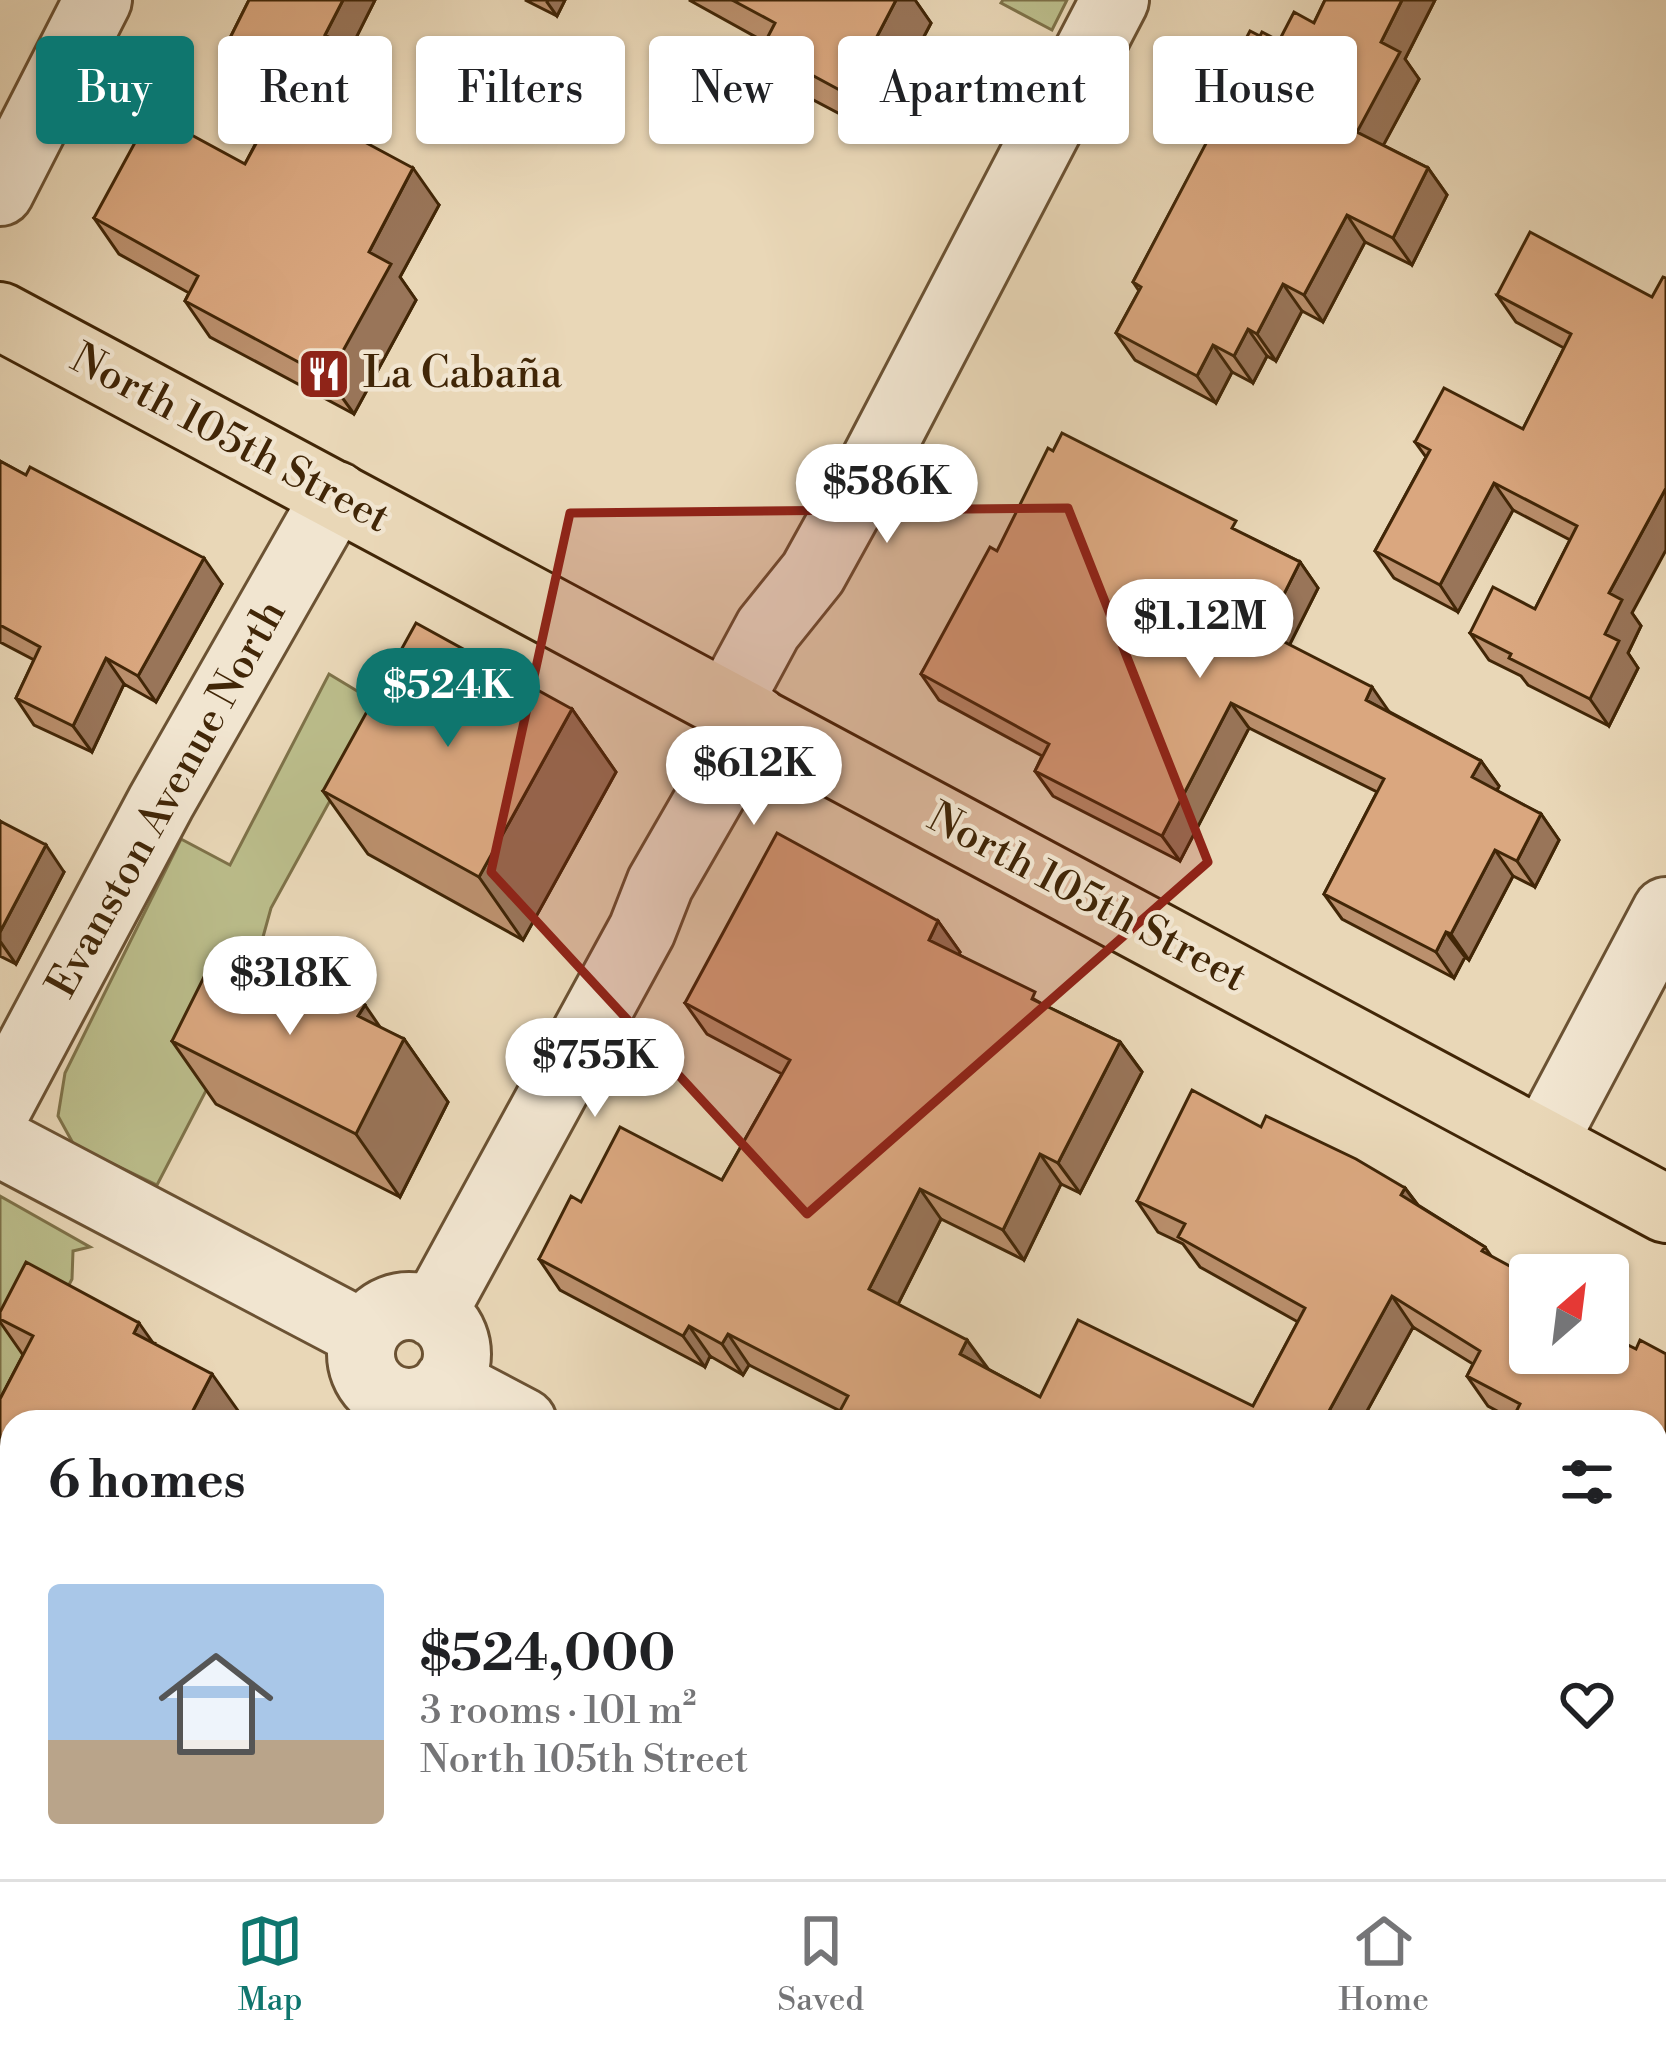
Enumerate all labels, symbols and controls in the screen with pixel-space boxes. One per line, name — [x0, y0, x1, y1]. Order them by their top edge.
chip: Buy — [36, 36, 194, 144]
chip: Rent — [218, 36, 392, 144]
chip: Filters — [416, 36, 625, 144]
chip: New — [649, 36, 814, 144]
chip: Apartment — [838, 36, 1129, 144]
chip: House — [1153, 36, 1357, 144]
street label: North 105th Street — [61, 333, 399, 545]
restaurant icon: La Cabaña — [296, 346, 352, 402]
place label: La Cabaña — [363, 348, 563, 401]
pin: $586K — [803, 444, 971, 546]
text: $586K — [823, 458, 951, 507]
pin: $1.12M — [1102, 579, 1298, 681]
street label: Evanston Avenue North — [36, 591, 298, 1007]
text: $1.12M — [1133, 593, 1267, 642]
pin: $524K — [364, 648, 532, 750]
text: $524K — [383, 662, 513, 711]
pin: $612K — [670, 726, 838, 828]
text: $612K — [693, 740, 815, 789]
street label: North 105th Street — [918, 792, 1256, 1004]
pin: $318K — [206, 936, 374, 1038]
text: $318K — [230, 950, 350, 999]
pin: $755K — [511, 1018, 679, 1120]
text: $755K — [532, 1032, 658, 1081]
north arrow — [1509, 1254, 1629, 1374]
map controls — [1509, 1254, 1629, 1374]
icon: filters — [1554, 1449, 1620, 1515]
text: 6 homes — [48, 1450, 246, 1514]
text: $524,000 — [420, 1623, 675, 1687]
icon: home — [144, 1632, 288, 1776]
icon: heart — [1554, 1671, 1620, 1737]
text: 3 rooms · 101 m² — [420, 1687, 696, 1736]
text: North 105th Street — [420, 1736, 748, 1785]
tab: Map — [237, 1908, 303, 2021]
tab: Saved — [777, 1908, 864, 2021]
tab: Home — [1338, 1908, 1429, 2021]

